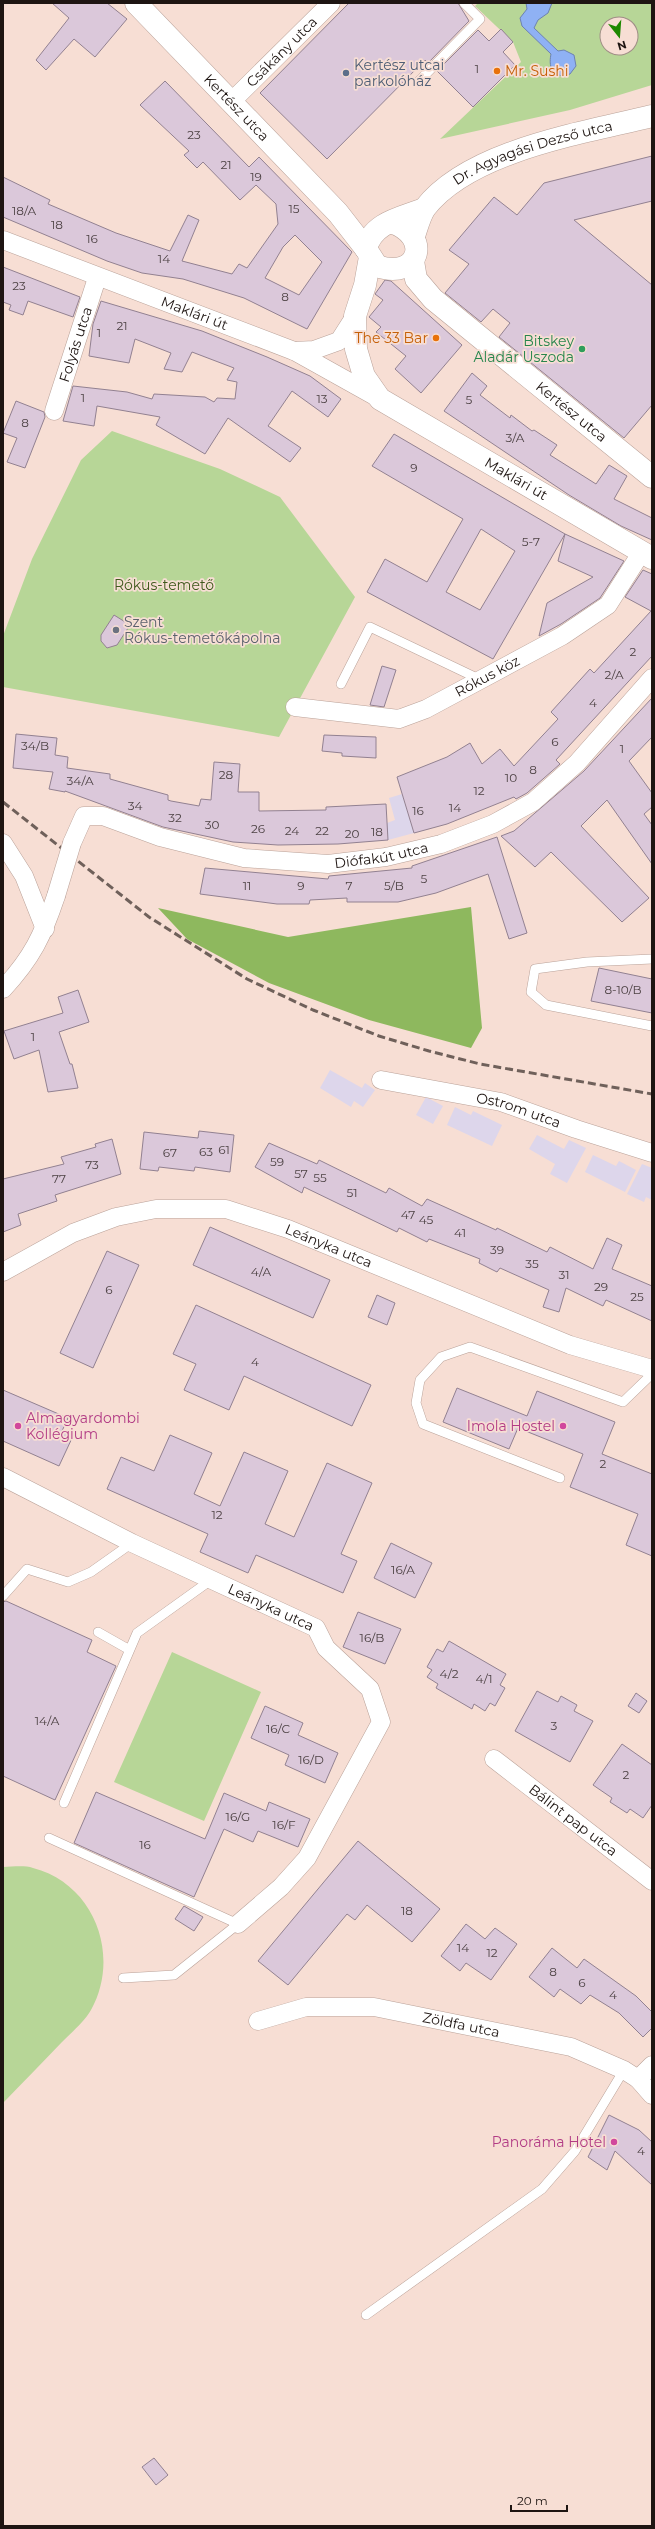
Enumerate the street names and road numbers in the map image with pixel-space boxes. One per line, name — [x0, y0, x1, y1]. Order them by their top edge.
street label: Csákány utca — [242, 13, 321, 91]
street label: Kertész utca — [200, 70, 273, 145]
street label: Dr. Agyagási Dezső utca — [449, 116, 614, 189]
street label: Maklári út — [159, 292, 231, 334]
street label: Folyás utca — [55, 304, 96, 384]
street label: Kertész utca — [532, 377, 611, 446]
street label: Maklári út — [481, 453, 551, 504]
street label: Rókus köz — [452, 651, 523, 701]
street label: Diófakút utca — [333, 838, 430, 872]
street label: Ostrom utca — [475, 1089, 563, 1132]
street label: Leányka utca — [282, 1220, 375, 1272]
street label: Leányka utca — [225, 1580, 317, 1635]
street label: Bálint pap utca — [525, 1780, 621, 1860]
street label: Zöldfa utca — [421, 2008, 501, 2041]

